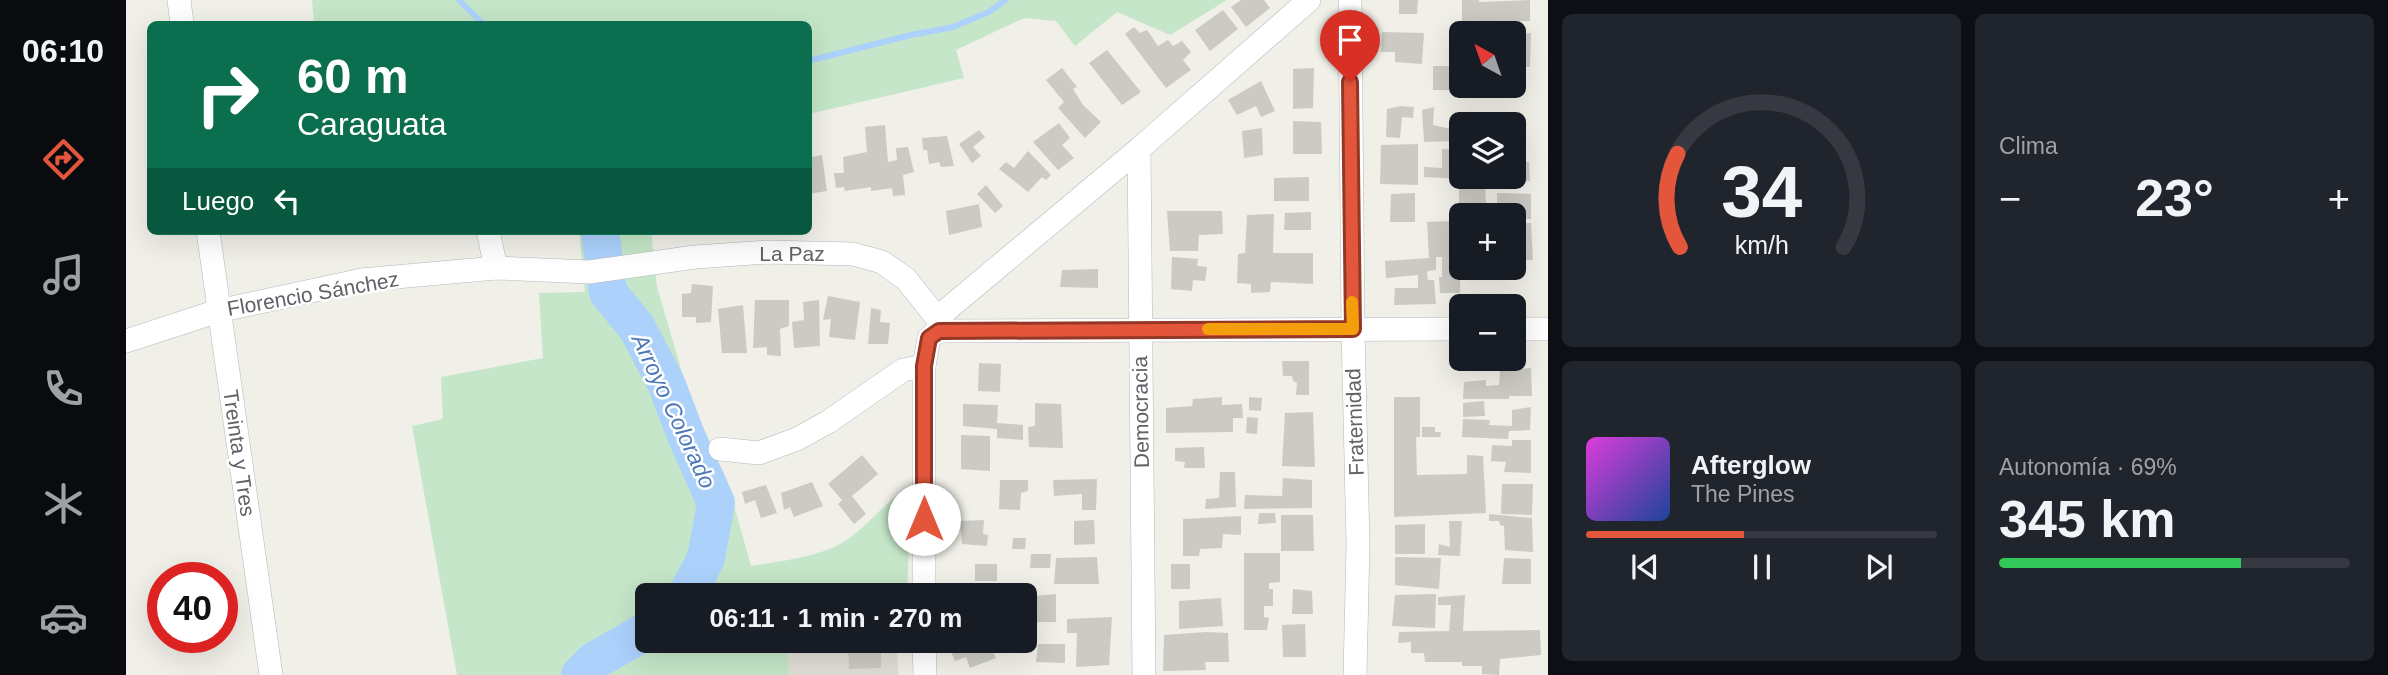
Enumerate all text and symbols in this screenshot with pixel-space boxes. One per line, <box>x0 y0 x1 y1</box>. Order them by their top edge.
pin <box>1320 10 1380 82</box>
icon: arrive <box>1331 21 1369 59</box>
north arrow <box>1449 21 1526 98</box>
map controls <box>1449 21 1526 371</box>
text: 06:10 <box>22 33 104 69</box>
icon: right <box>182 49 273 140</box>
text: 60 m <box>297 49 409 103</box>
text: Caraguata <box>297 106 446 142</box>
button: layers <box>1449 112 1526 189</box>
text: Clima <box>1999 133 2058 159</box>
icon: directions <box>39 135 88 184</box>
text: 34 <box>1721 151 1802 232</box>
text: 23° <box>2135 169 2214 227</box>
text: − <box>1999 178 2021 220</box>
text: + <box>2328 178 2350 220</box>
icon: left <box>268 182 306 220</box>
text: Luego <box>182 186 254 216</box>
button: + <box>1449 203 1526 280</box>
text: km/h <box>1734 230 1789 258</box>
street label: La Paz <box>759 242 825 265</box>
icon: music <box>39 250 88 299</box>
street label: Florencio Sánchez <box>225 267 401 320</box>
button: − <box>1449 294 1526 371</box>
water label: Arroyo Colorado <box>626 328 721 493</box>
street label: Democracia <box>1128 355 1153 468</box>
icon: phone <box>39 364 88 413</box>
street label: Fraternidad <box>1341 368 1368 476</box>
street label: Treinta y Tres <box>219 388 260 518</box>
text: Afterglow <box>1691 450 1811 480</box>
text: Autonomía · 69% <box>1999 454 2177 480</box>
icon: climate <box>39 479 88 528</box>
text: The Pines <box>1691 481 1795 507</box>
position arrow <box>887 482 961 556</box>
text: 345 km <box>1999 490 2175 548</box>
icon: previous <box>1626 548 1664 586</box>
icon: pause <box>1743 548 1781 586</box>
icon: next <box>1860 548 1898 586</box>
speed limit sign: 40 <box>147 562 238 653</box>
icon: car <box>39 593 88 642</box>
text: 06:11 · 1 min · 270 m <box>710 603 962 633</box>

